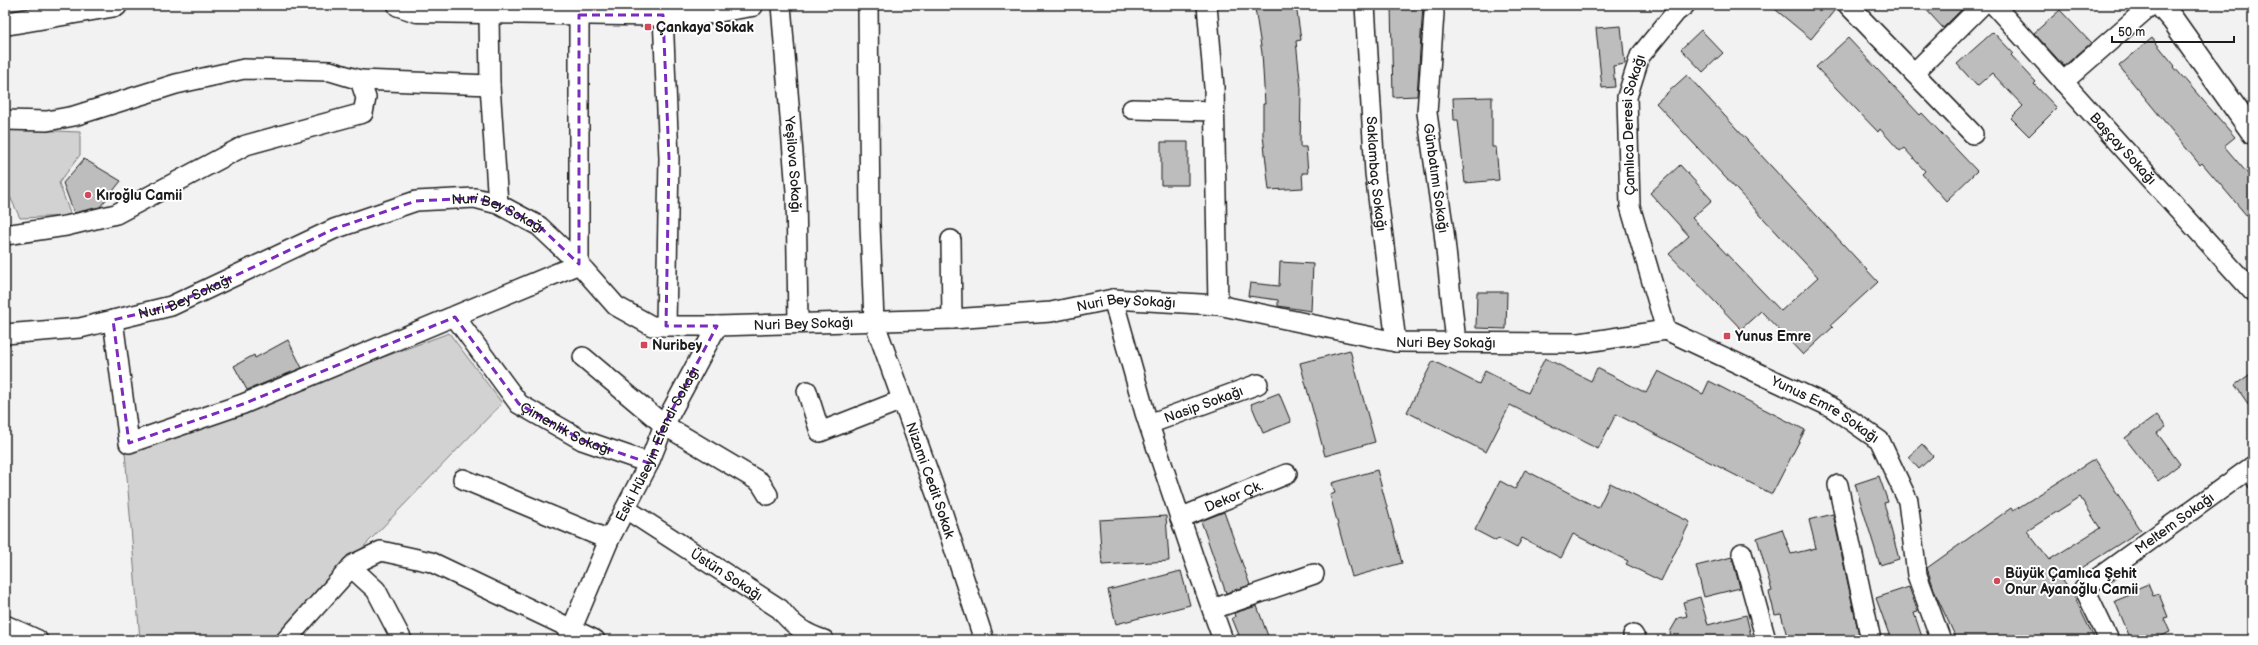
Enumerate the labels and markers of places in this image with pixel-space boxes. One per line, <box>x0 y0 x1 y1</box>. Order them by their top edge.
place label: Çankaya Sokak <box>656 19 754 36</box>
marker: Çankaya Sokak <box>643 22 653 32</box>
place label: Kıroğlu Camii <box>96 187 182 204</box>
marker: Kıroğlu Camii <box>83 190 93 200</box>
place label: Yunus Emre <box>1735 328 1811 345</box>
marker: Yunus Emre <box>1722 331 1732 341</box>
place label: Nuribey <box>652 337 703 354</box>
marker: Nuribey <box>639 340 649 350</box>
place label: Büyük Çamlıca Şehit Onur Ayanoğlu Camii <box>2005 565 2138 598</box>
marker: Büyük Çamlıca Şehit Onur Ayanoğlu Camii <box>1992 576 2002 586</box>

